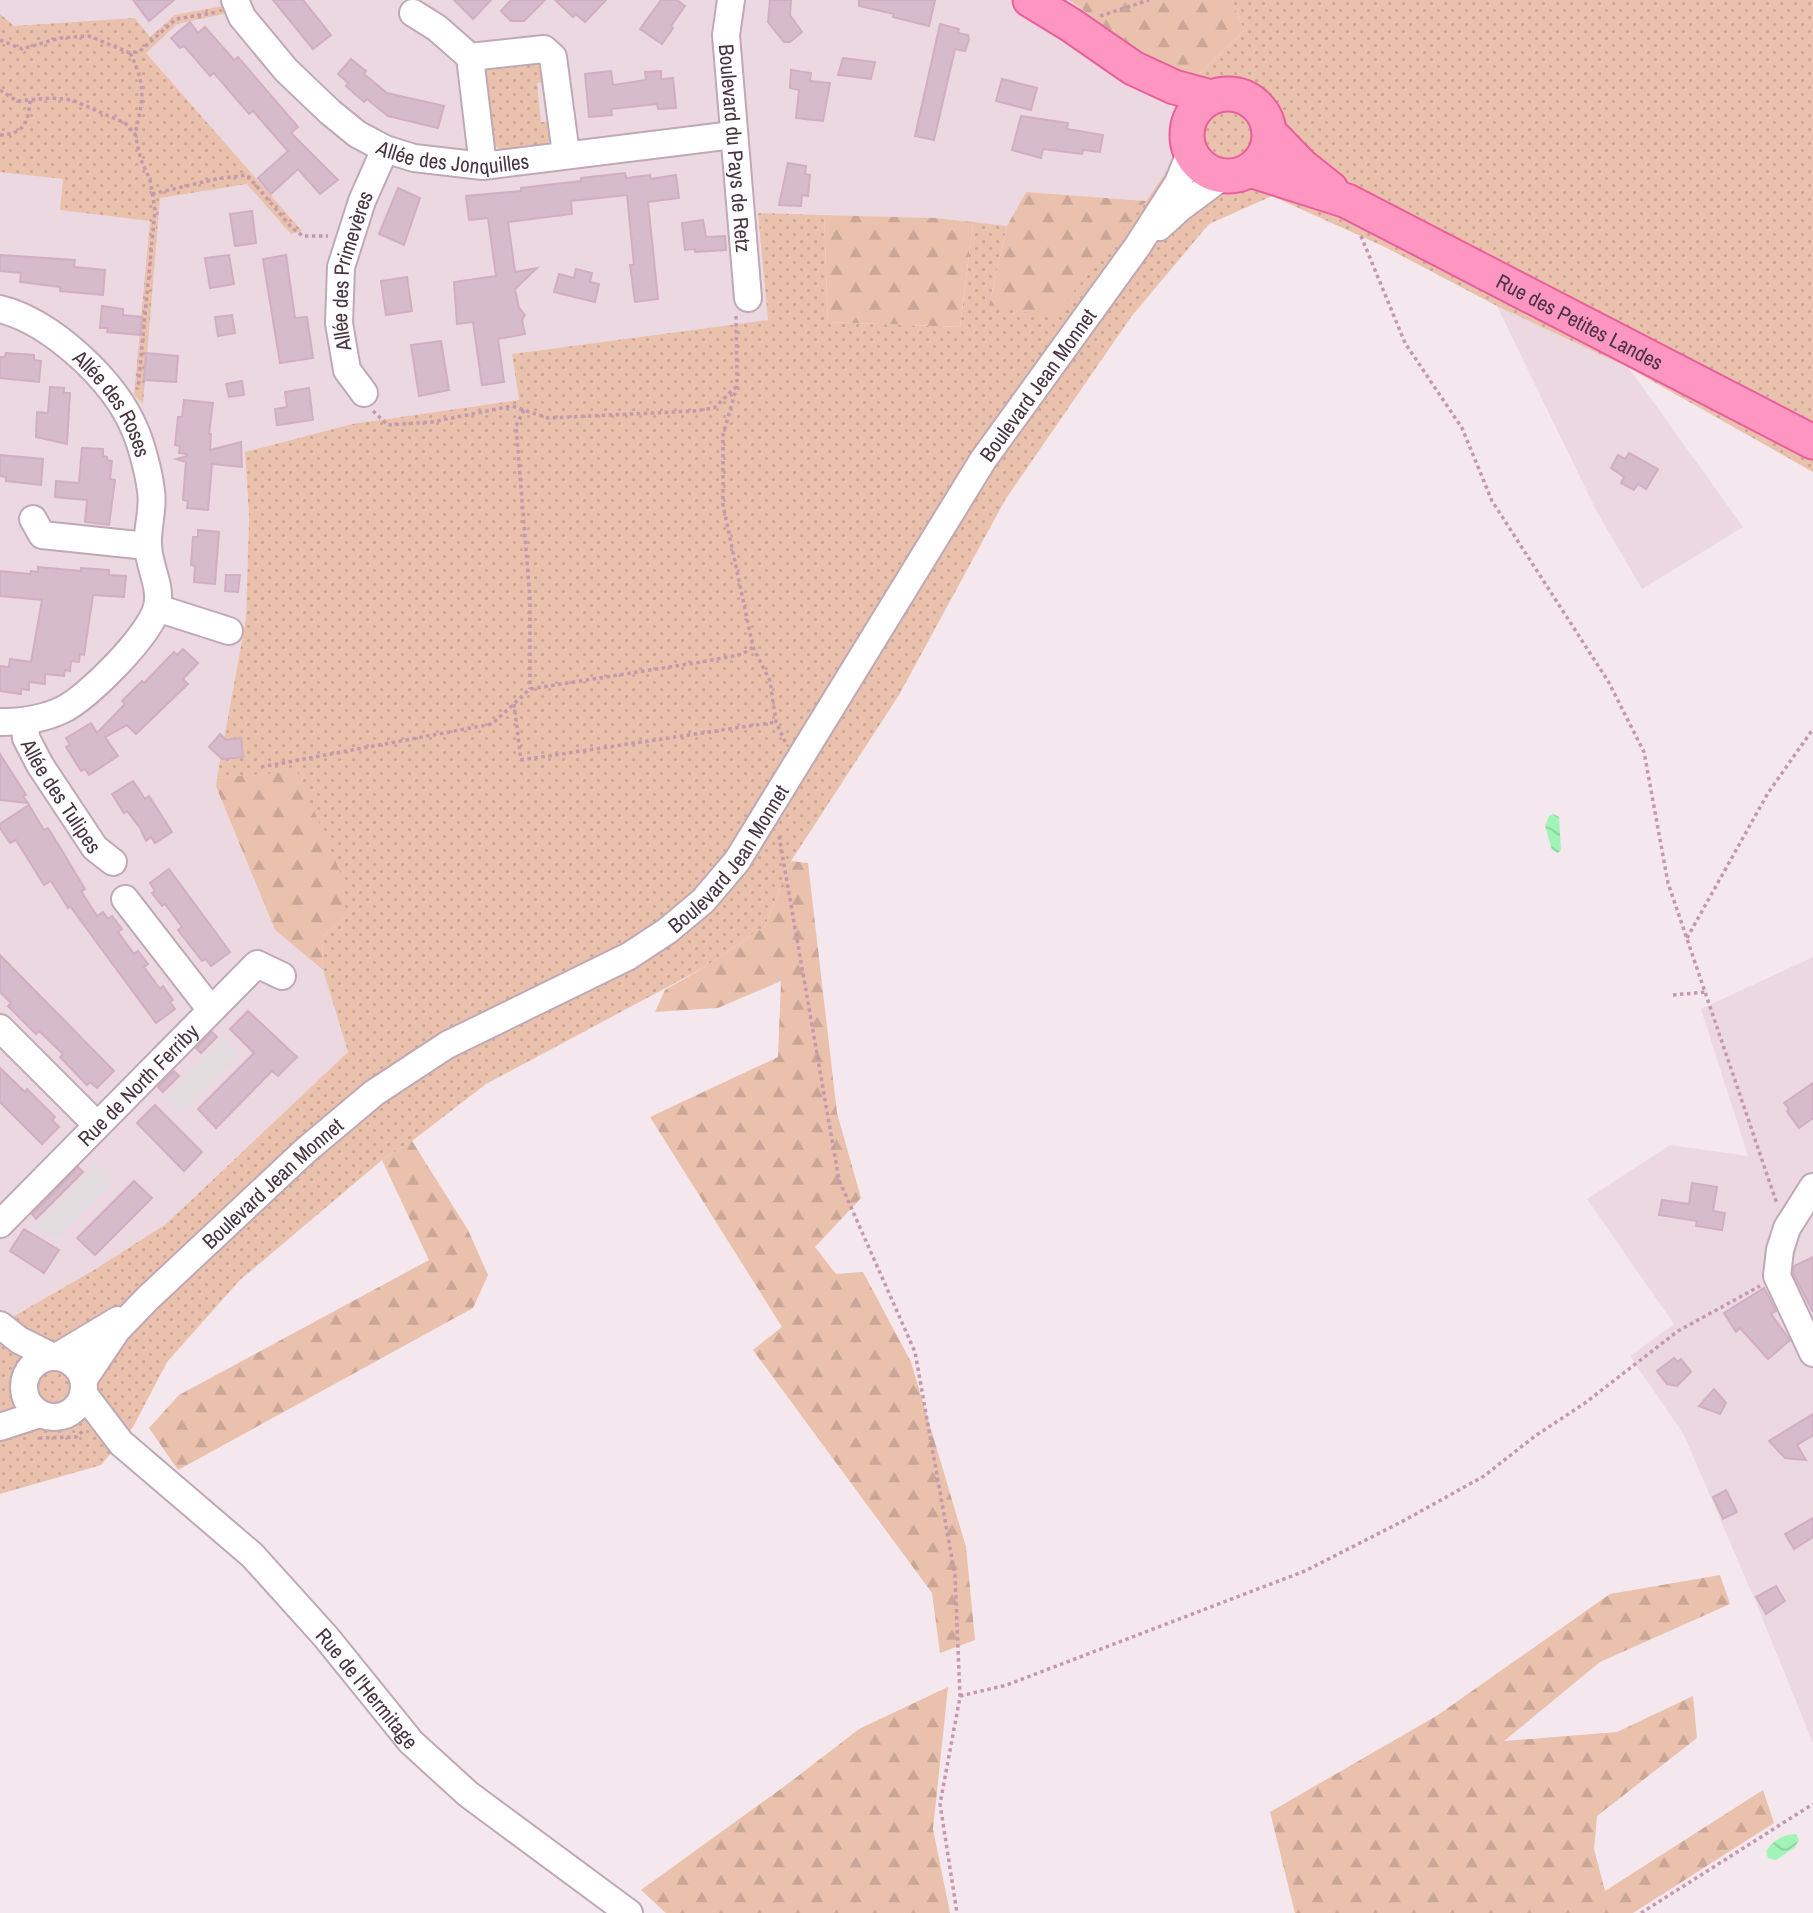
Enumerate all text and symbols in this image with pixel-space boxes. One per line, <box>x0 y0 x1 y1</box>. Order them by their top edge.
street label: Boulevard du Pays de Retz <box>712 43 759 254</box>
street label: Allée des Jonquilles <box>371 132 531 181</box>
street label: Allée des Primevères <box>325 186 379 354</box>
street label: Rue des Petites Landes <box>1492 266 1668 377</box>
street label: Boulevard Jean Monnet <box>972 302 1103 467</box>
street label: Allée des Roses <box>66 342 158 460</box>
street label: Allée des Tulipes <box>14 733 109 859</box>
street label: Boulevard Jean Monnet <box>661 779 795 939</box>
street label: Rue de North Ferriby <box>71 1017 205 1152</box>
street label: Boulevard Jean Monnet <box>195 1111 349 1255</box>
street label: Rue de l'Hermitage <box>310 1621 425 1755</box>

